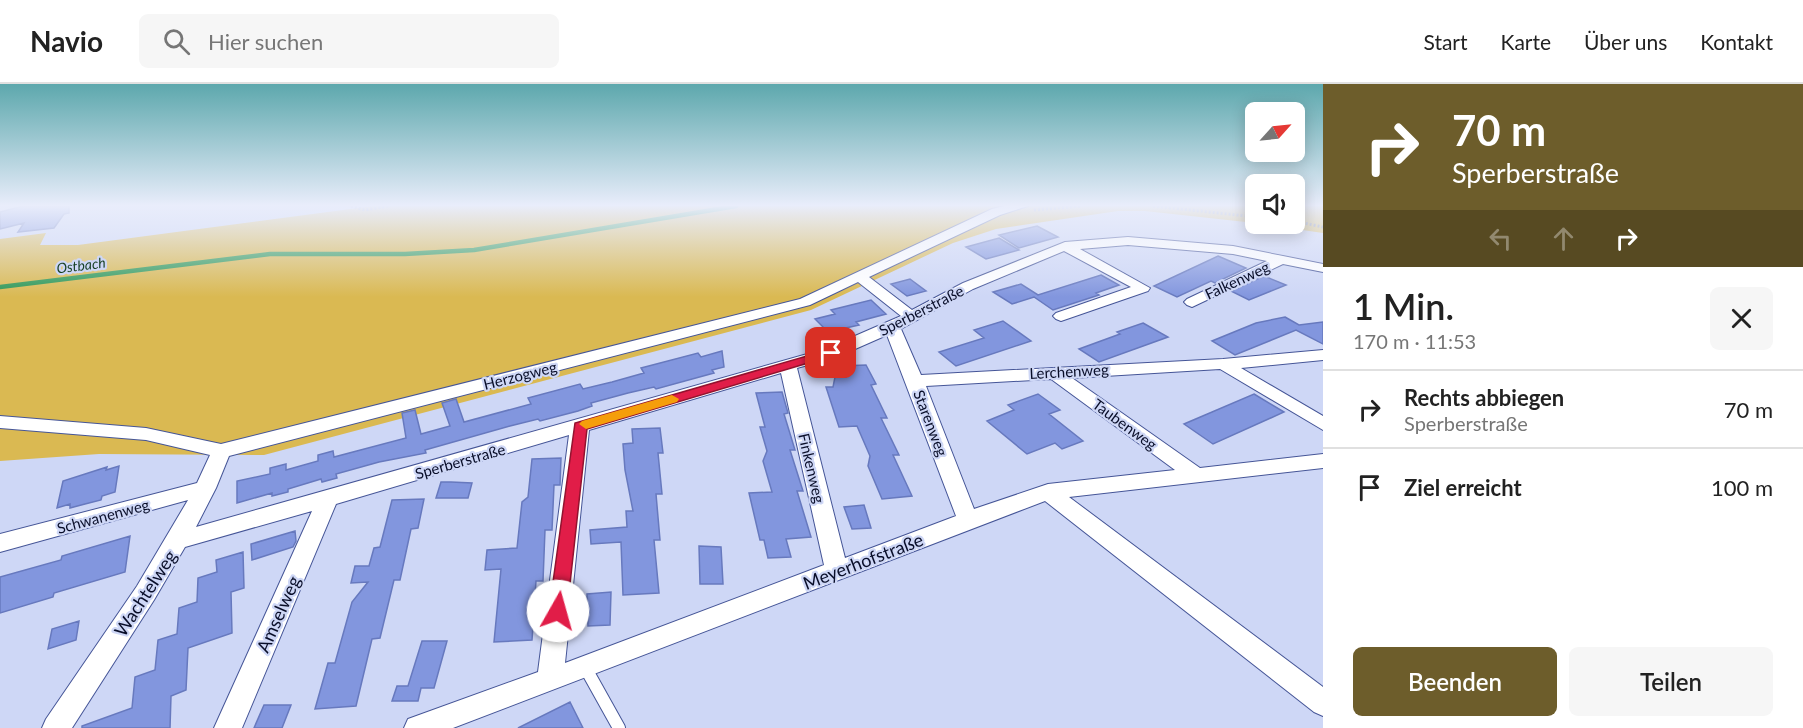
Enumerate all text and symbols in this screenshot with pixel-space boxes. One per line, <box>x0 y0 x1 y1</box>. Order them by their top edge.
search box <box>139 14 559 68</box>
text: Navio <box>30 24 103 58</box>
icon: search <box>160 25 193 58</box>
text: Hier suchen <box>208 28 323 55</box>
text: Start <box>1423 29 1468 54</box>
text: Karte <box>1501 29 1551 54</box>
text: Über uns <box>1584 29 1667 54</box>
text: Kontakt <box>1700 29 1773 54</box>
north arrow <box>1245 102 1305 162</box>
map controls <box>1245 102 1305 234</box>
text: 70 m <box>1452 105 1546 155</box>
icon: right <box>1353 108 1431 186</box>
text: Sperberstraße <box>1452 156 1619 189</box>
button: sound <box>1245 174 1305 234</box>
icon: left <box>1484 222 1517 255</box>
icon: ahead <box>1547 222 1580 255</box>
icon: right <box>1610 222 1643 255</box>
water label: Ostbach <box>56 254 106 276</box>
street label: Falkenweg <box>1202 257 1272 303</box>
street label: Sperberstraße <box>876 281 966 339</box>
text: 1 Min. <box>1353 284 1454 328</box>
button: close <box>1710 287 1773 350</box>
pin <box>805 327 856 378</box>
text: 170 m · 11:53 <box>1353 329 1476 353</box>
icon: arrive <box>814 336 847 369</box>
street label: Herzogweg <box>481 357 559 393</box>
street label: Lerchenweg <box>1029 360 1109 382</box>
text: Rechts abbiegen <box>1404 384 1564 411</box>
street label: Starenweg <box>910 387 952 459</box>
icon: right <box>1353 393 1386 426</box>
street label: Taubenweg <box>1089 395 1161 453</box>
text: 70 m <box>1724 396 1773 423</box>
text: Sperberstraße <box>1404 411 1528 435</box>
street label: Finkenweg <box>795 431 829 505</box>
street label: Sperberstraße <box>413 440 507 482</box>
icon: arrive <box>1353 471 1386 504</box>
text: Ziel erreicht <box>1404 474 1522 501</box>
text: 100 m <box>1711 474 1773 501</box>
street label: Schwanenweg <box>55 495 151 537</box>
street label: Meyerhofstraße <box>800 528 926 594</box>
street label: Wachtelweg <box>109 546 181 640</box>
street label: Amselweg <box>251 572 305 656</box>
position arrow <box>526 579 590 643</box>
button: Beenden <box>1353 647 1557 716</box>
button: Teilen <box>1569 647 1773 716</box>

